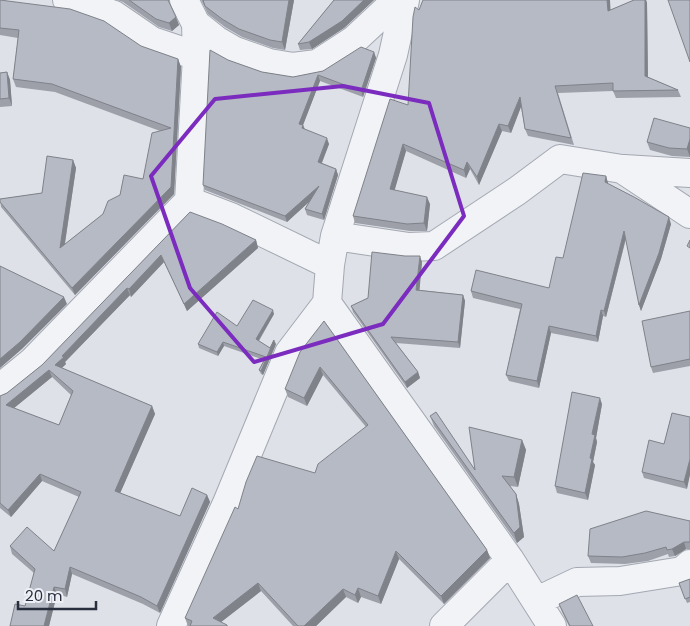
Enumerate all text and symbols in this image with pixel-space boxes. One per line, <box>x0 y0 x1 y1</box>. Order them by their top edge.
scale bar <box>18 578 95 610</box>
text: 20 m <box>25 585 63 606</box>

